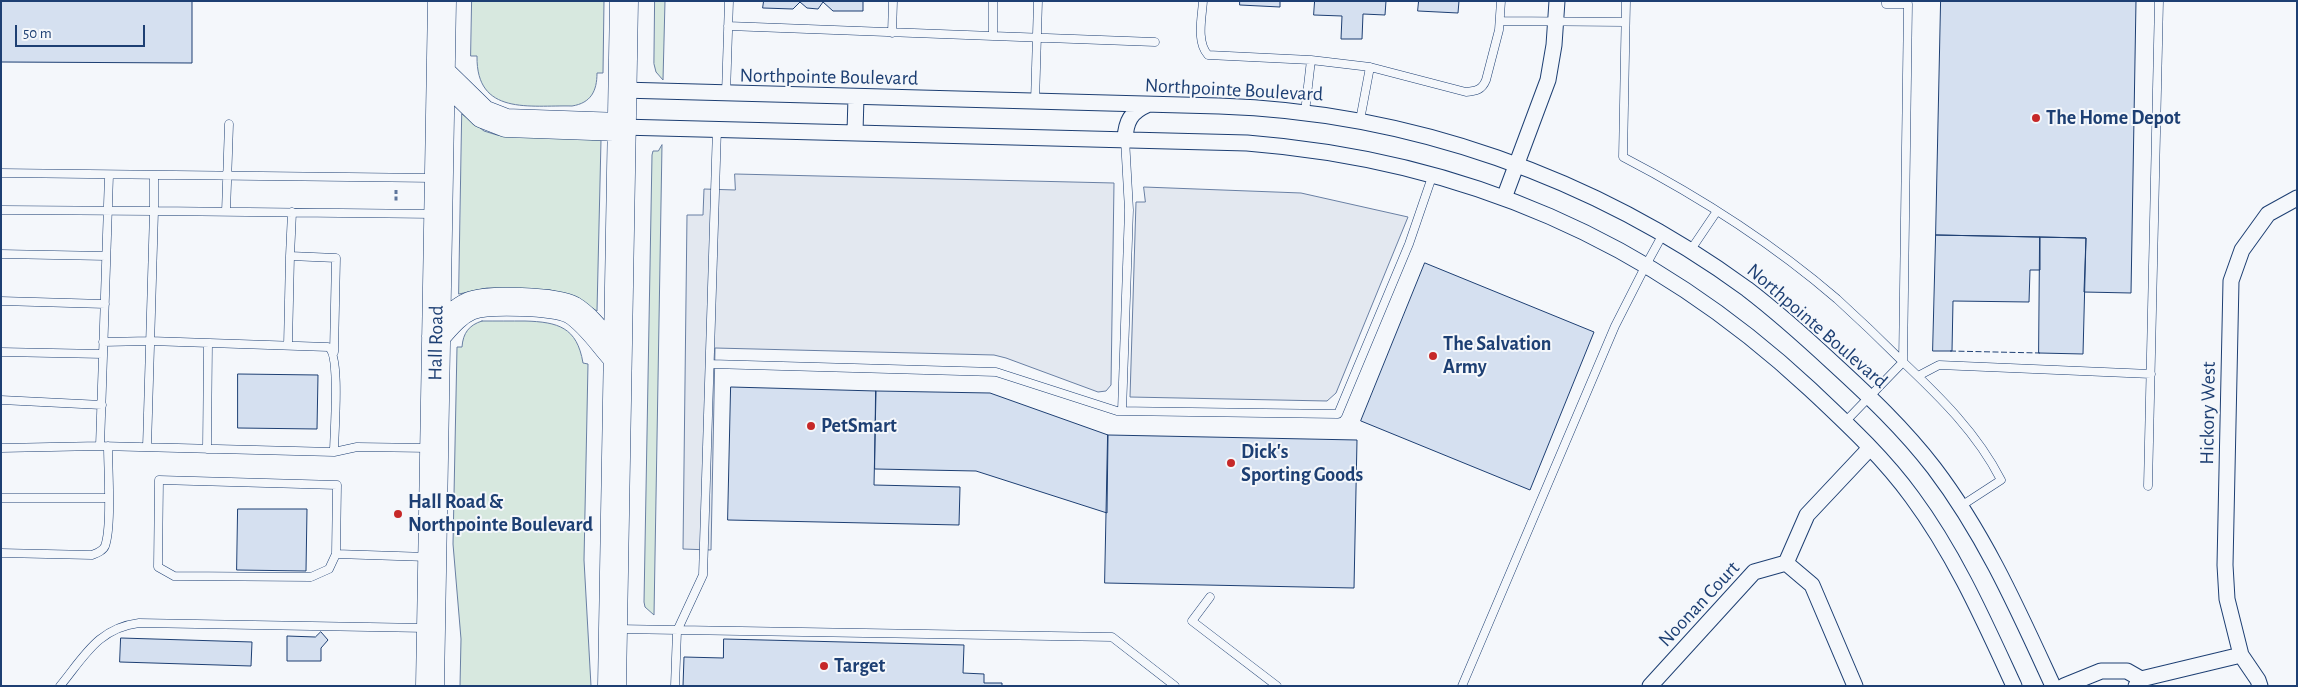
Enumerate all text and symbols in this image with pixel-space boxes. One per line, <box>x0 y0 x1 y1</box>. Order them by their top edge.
scale bar <box>18 15 148 47</box>
text: 50 m <box>23 26 52 41</box>
street label: Northpointe Boulevard <box>740 63 918 91</box>
street label: Northpointe Boulevard <box>1144 73 1324 107</box>
place label: The Home Depot <box>2046 106 2181 130</box>
marker: The Home Depot <box>2030 112 2042 124</box>
street label: Northpointe Boulevard <box>1742 258 1892 394</box>
street label: Hall Road <box>423 305 449 381</box>
place label: The Salvation Army <box>1443 332 1551 379</box>
marker: The Salvation Army <box>1427 350 1439 362</box>
street label: Hickory West <box>2195 361 2221 465</box>
place label: PetSmart <box>821 414 897 438</box>
marker: PetSmart <box>805 420 817 432</box>
place label: Dick's Sporting Goods <box>1241 440 1363 487</box>
marker: Dick's Sporting Goods <box>1225 457 1237 469</box>
place label: Hall Road & Northpointe Boulevard <box>408 490 593 537</box>
marker: Hall Road & Northpointe Boulevard <box>392 508 404 520</box>
street label: Noonan Court <box>1653 556 1745 652</box>
place label: Target <box>834 654 885 678</box>
marker: Target <box>818 660 830 672</box>

